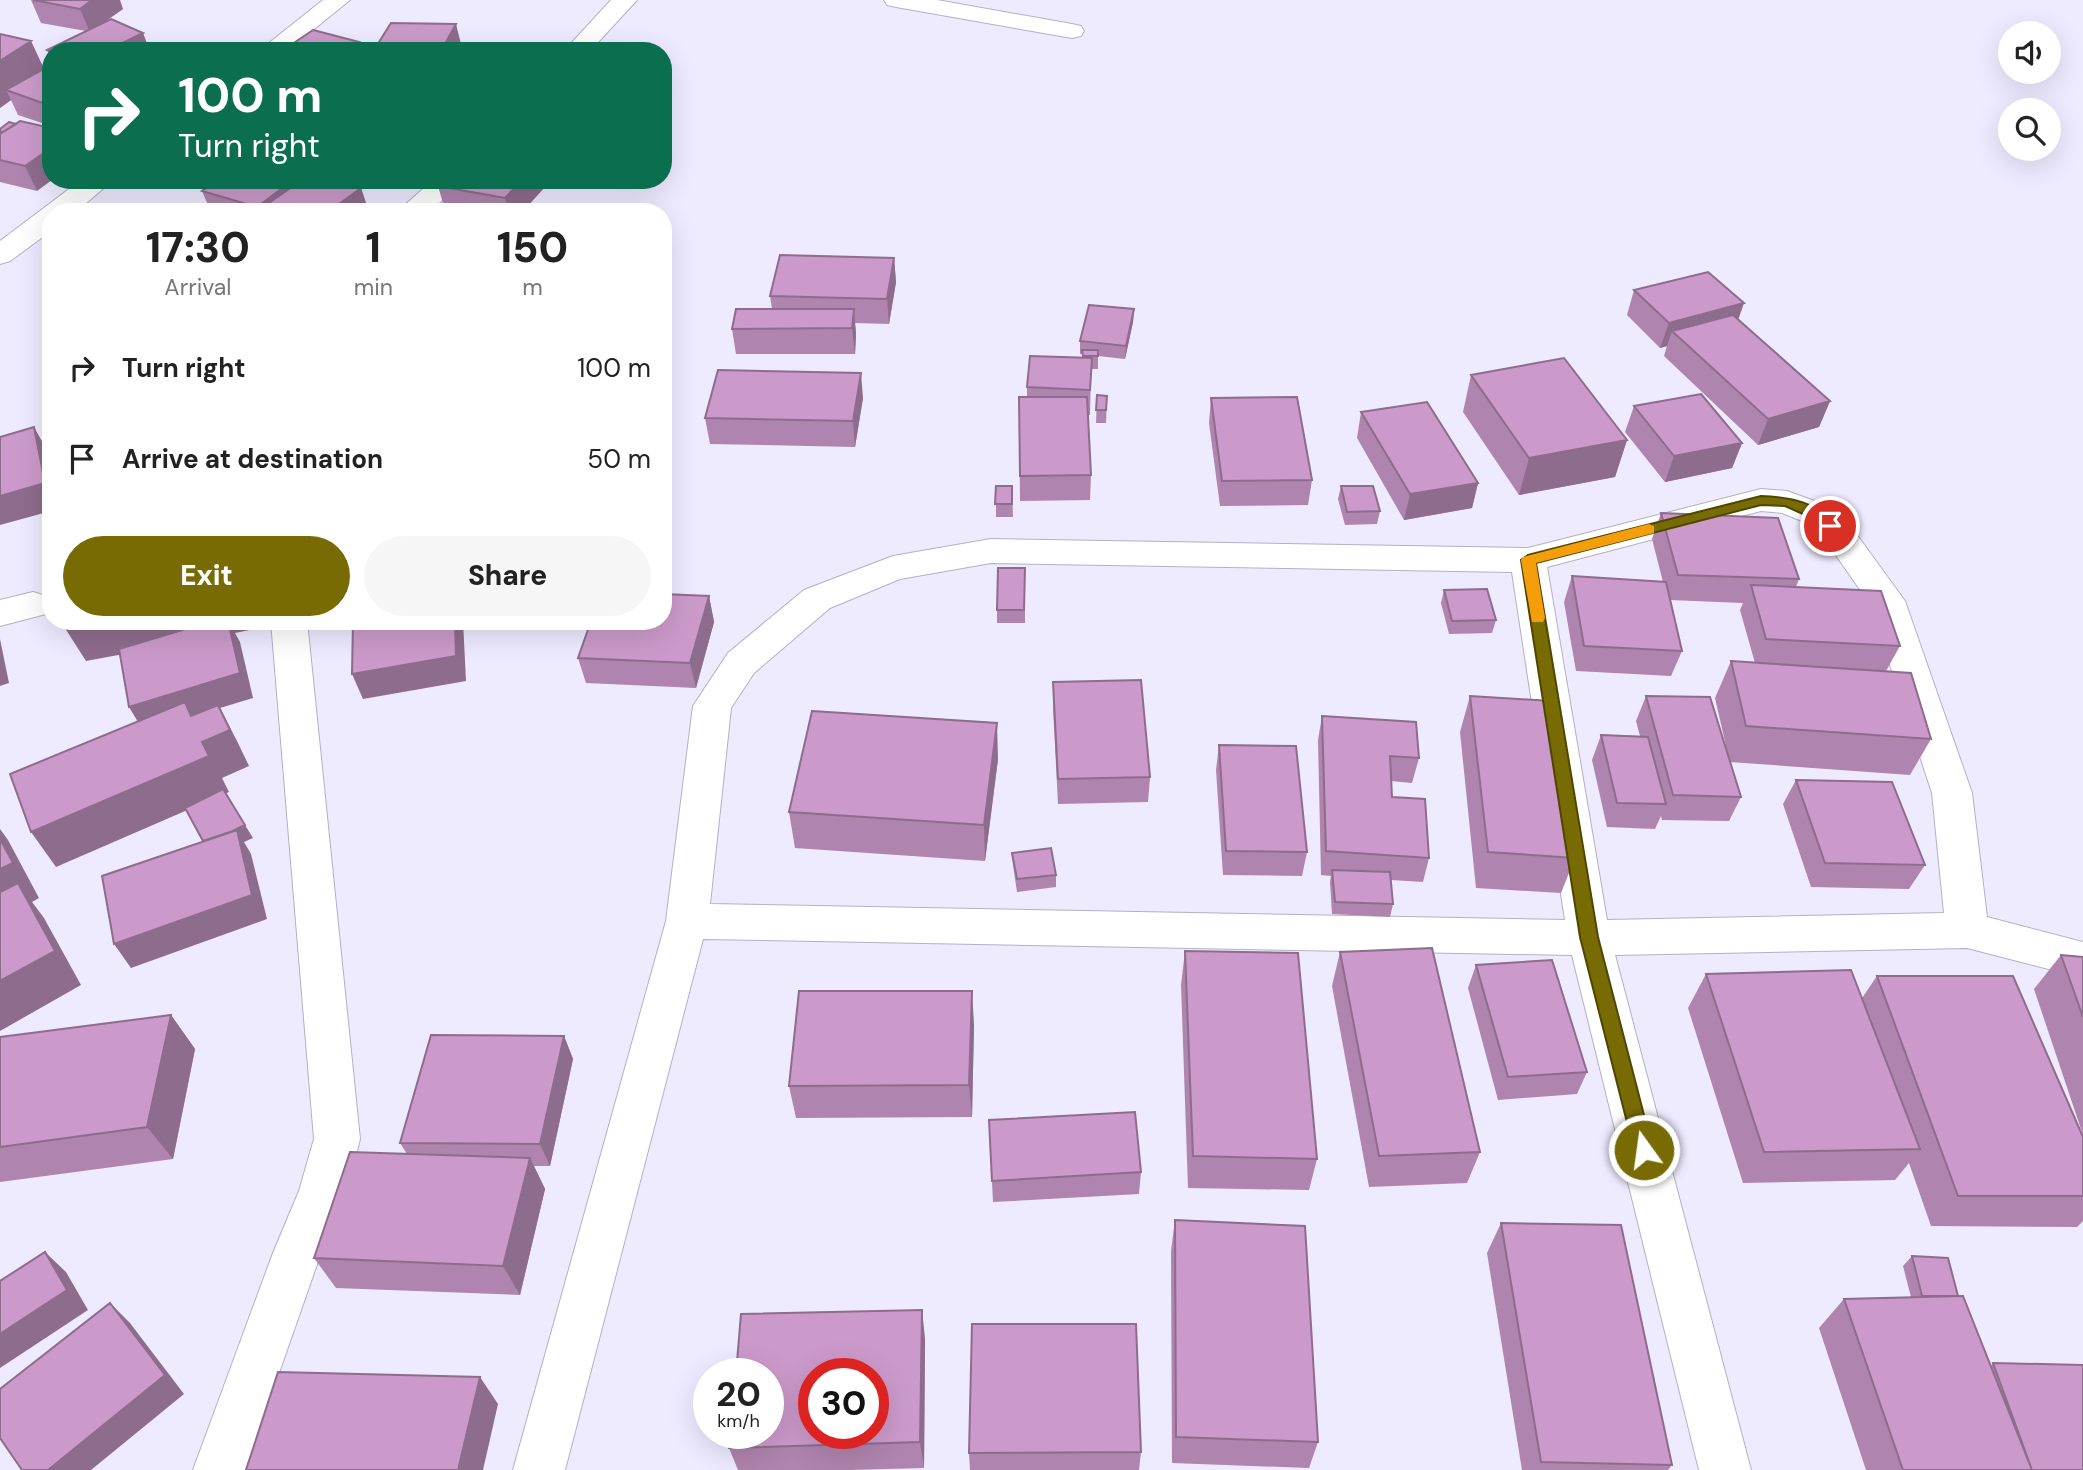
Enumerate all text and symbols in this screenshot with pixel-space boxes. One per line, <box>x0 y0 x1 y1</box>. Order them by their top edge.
map controls <box>1998 21 2061 161</box>
button: sound <box>1998 21 2061 84</box>
text: 100 m <box>178 63 322 127</box>
icon: right <box>63 70 154 161</box>
button: search <box>1998 98 2061 161</box>
text: Turn right <box>178 125 320 167</box>
text: 17:30 <box>146 220 250 275</box>
text: 1 <box>366 220 381 275</box>
text: 150 <box>497 220 568 275</box>
text: Arrival <box>164 272 231 302</box>
text: min <box>354 272 393 302</box>
text: m <box>522 272 543 302</box>
icon: right <box>63 349 101 387</box>
text: Turn right <box>122 351 246 385</box>
text: 100 m <box>577 351 651 385</box>
icon: arrive <box>63 440 101 478</box>
text: Arrive at destination <box>122 442 383 476</box>
text: 50 m <box>587 442 651 476</box>
pin <box>1800 496 1860 556</box>
icon: arrive <box>1811 507 1849 545</box>
button: Exit <box>63 536 350 616</box>
button: Share <box>364 536 651 616</box>
position arrow <box>1607 1113 1681 1187</box>
speed limit sign: 30 <box>798 1358 889 1449</box>
text: 20 <box>716 1371 761 1417</box>
text: km/h <box>717 1409 760 1433</box>

